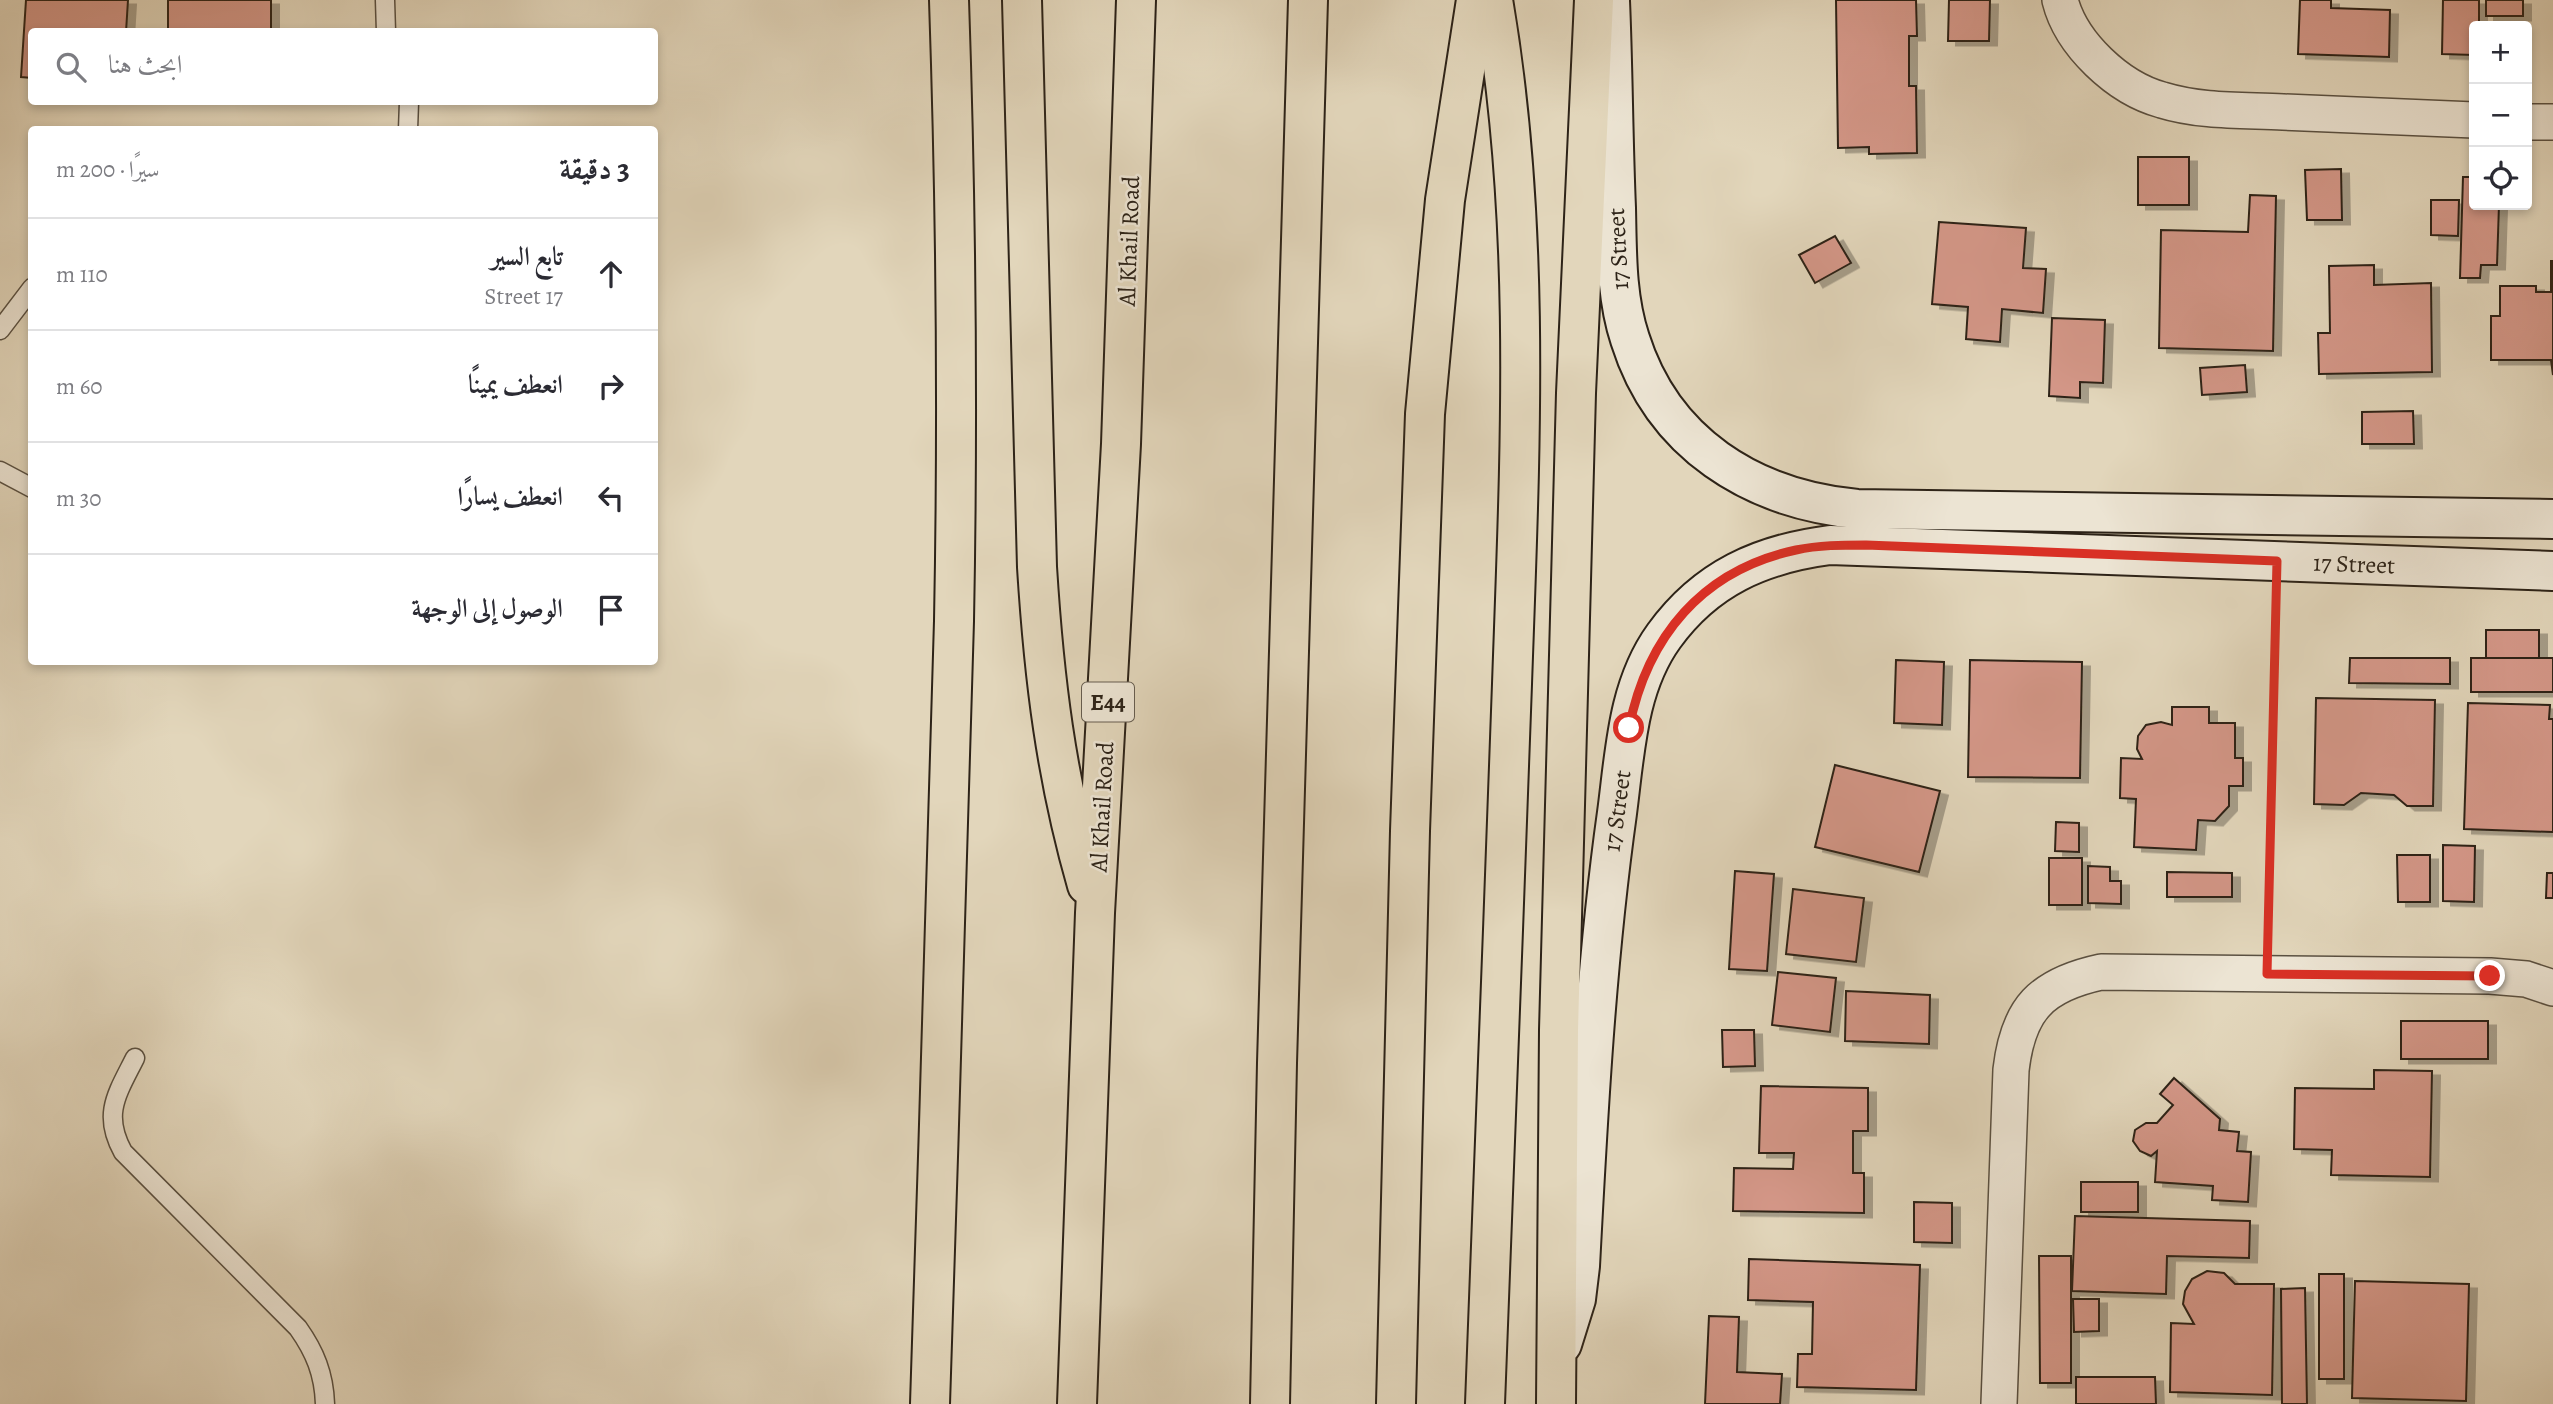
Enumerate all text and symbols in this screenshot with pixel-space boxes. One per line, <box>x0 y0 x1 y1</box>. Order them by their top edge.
map controls <box>2469 21 2532 210</box>
button: + <box>2469 21 2532 84</box>
search box <box>28 28 658 105</box>
text: ابحث هنا <box>108 47 183 82</box>
icon: search <box>52 48 90 86</box>
button: − <box>2469 84 2532 147</box>
button: locate <box>2469 147 2532 210</box>
text: 3 دقيقة <box>559 149 630 189</box>
text: سيرًا · 200 m <box>56 154 160 185</box>
street label: Al Khail Road <box>1111 175 1147 308</box>
street label: 17 Street <box>1600 207 1636 291</box>
text: تابع السير <box>491 239 563 274</box>
icon: ahead <box>592 255 630 293</box>
text: 110 m <box>56 259 108 290</box>
text: 17 Street <box>484 281 563 312</box>
text: انعطف يمينًا <box>468 367 563 402</box>
icon: right <box>592 367 630 405</box>
text: 60 m <box>56 371 103 402</box>
text: انعطف يسارًا <box>457 479 563 514</box>
icon: left <box>592 479 630 517</box>
text: 30 m <box>56 483 102 514</box>
street label: 17 Street <box>2312 547 2396 581</box>
text: الوصول إلى الوجهة <box>411 591 563 626</box>
icon: arrive <box>592 591 630 629</box>
road number: E44 <box>1082 682 1134 722</box>
route start <box>1613 712 1644 743</box>
street label: Al Khail Road <box>1083 741 1121 874</box>
street label: 17 Street <box>1595 768 1639 854</box>
route end <box>2474 960 2505 991</box>

